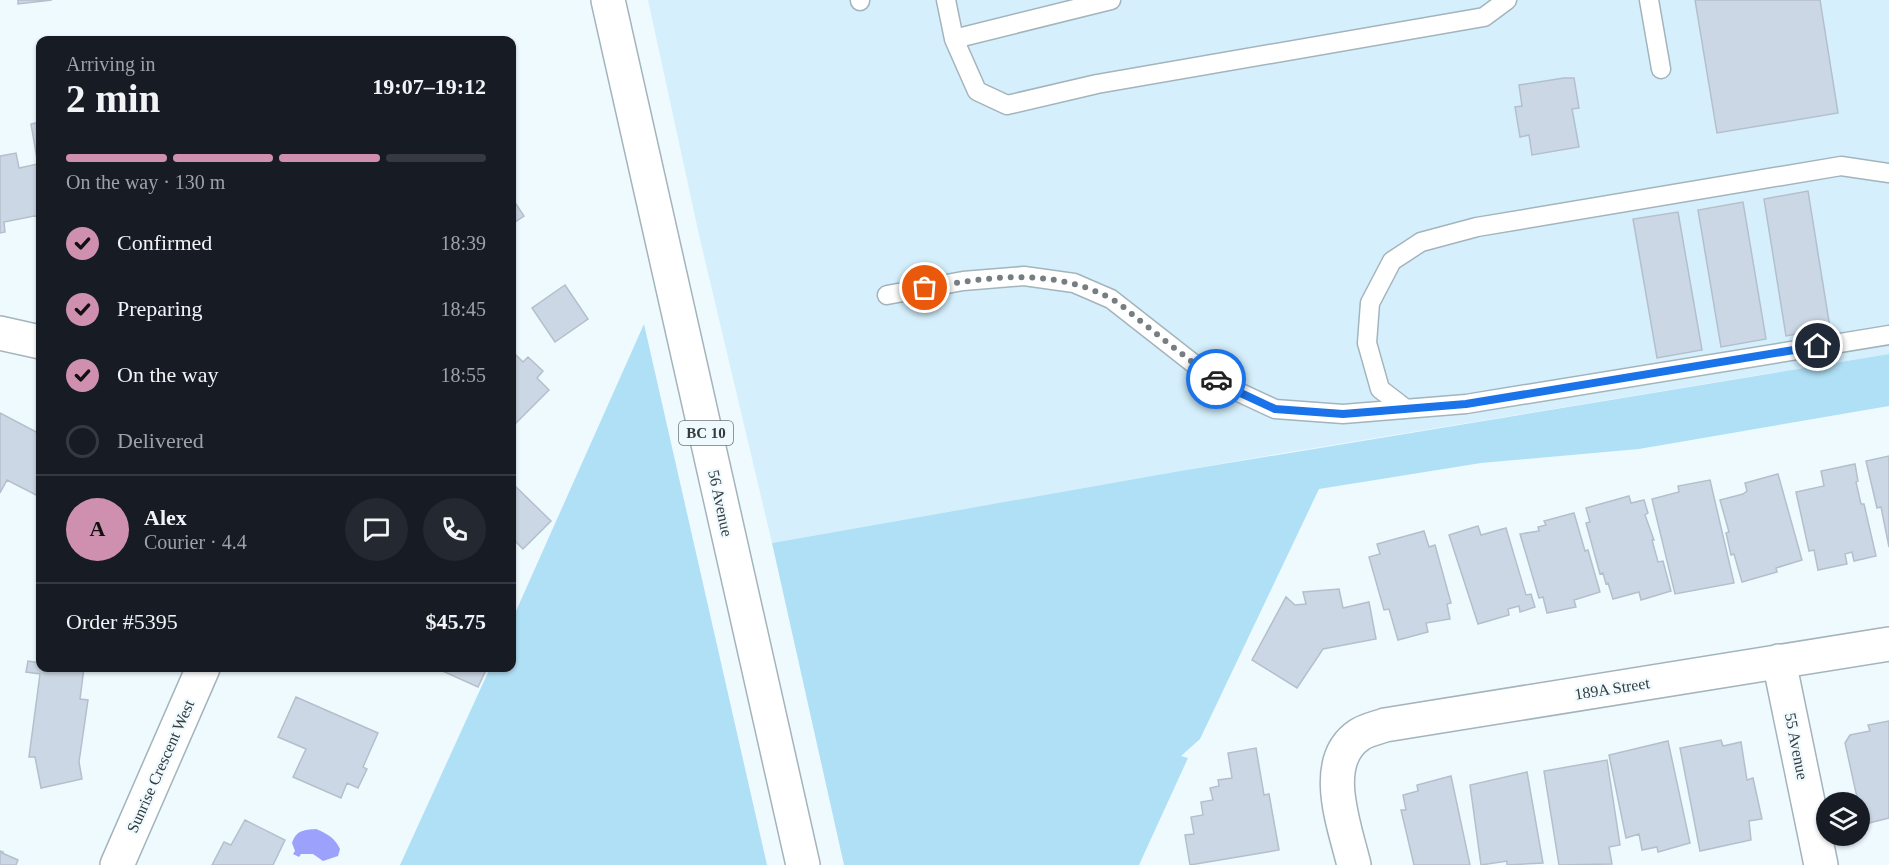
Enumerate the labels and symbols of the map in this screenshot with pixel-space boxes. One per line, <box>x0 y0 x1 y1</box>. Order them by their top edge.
pin <box>899 262 950 313</box>
pin <box>1792 320 1843 371</box>
courier <box>1186 349 1246 409</box>
road number: BC 10 <box>679 421 733 445</box>
street label: 56 Avenue <box>705 468 736 538</box>
street label: 189A Street <box>1573 674 1651 703</box>
street label: Sunrise Crescent West <box>124 697 198 835</box>
street label: 55 Avenue <box>1782 711 1811 781</box>

